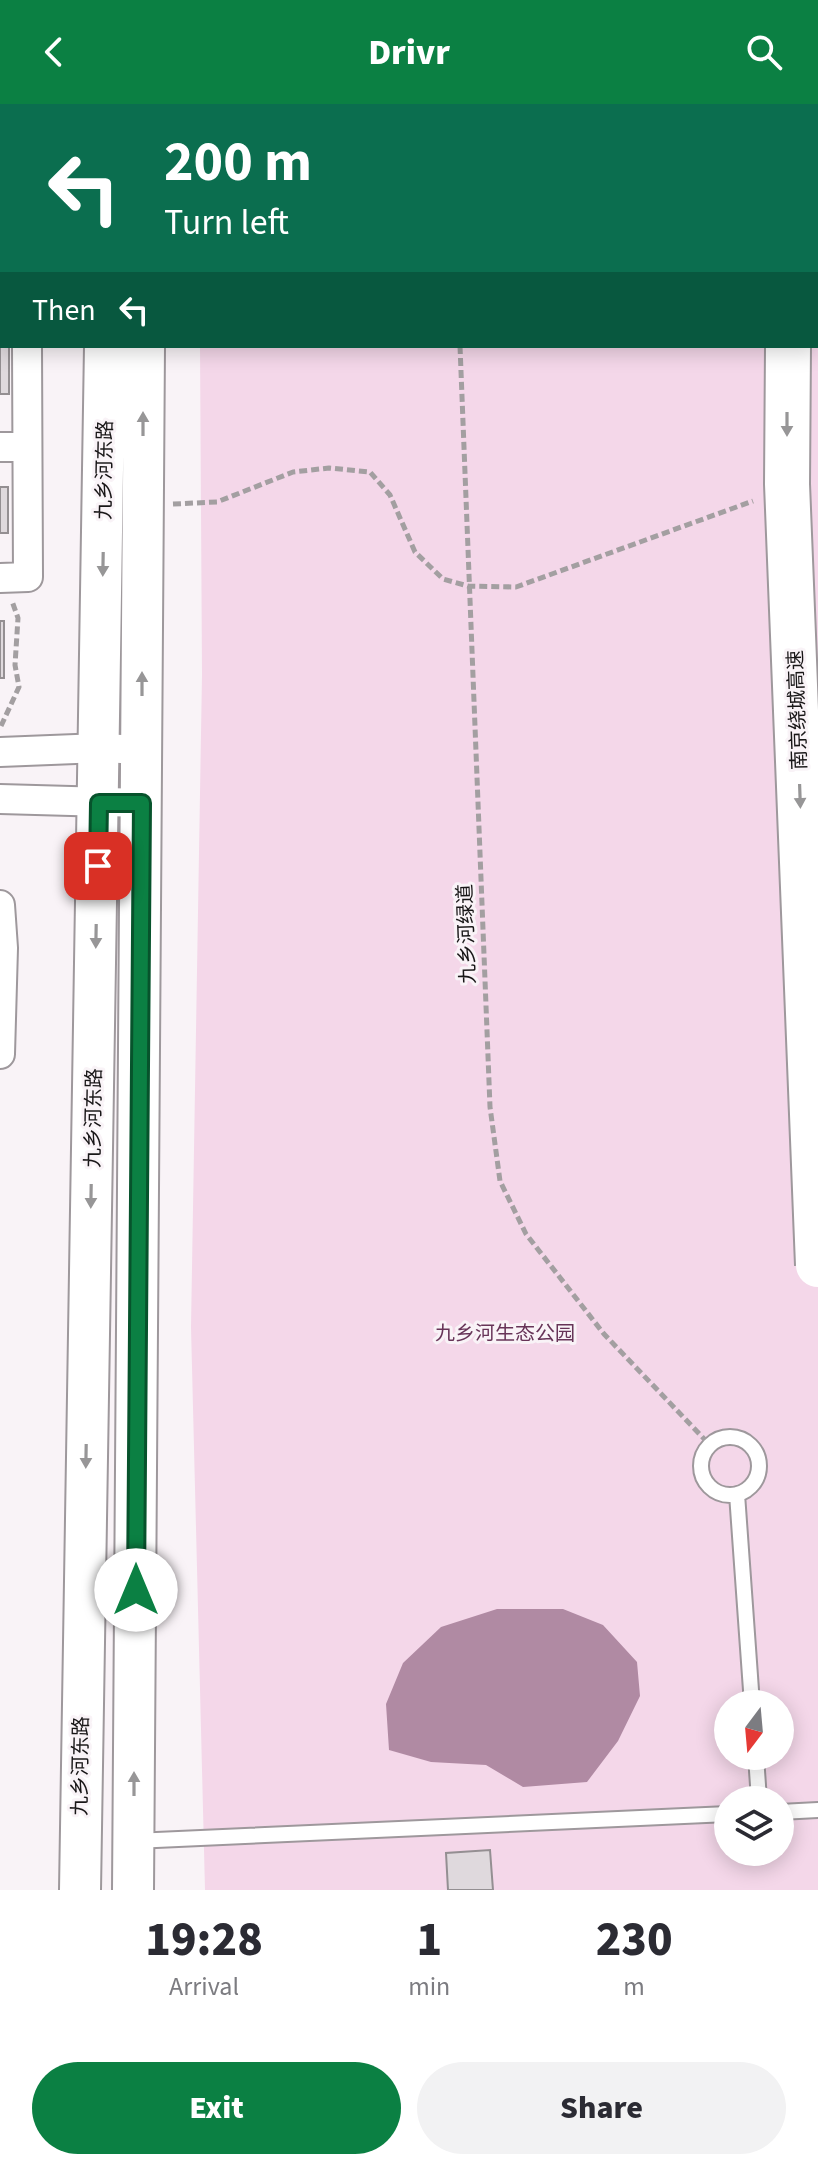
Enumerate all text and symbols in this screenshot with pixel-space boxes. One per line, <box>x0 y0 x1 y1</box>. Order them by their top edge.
text: Drivr <box>368 27 450 78</box>
icon: back <box>32 30 76 74</box>
icon: search <box>742 30 786 74</box>
text: 200 m <box>164 123 312 202</box>
icon: left <box>32 136 136 240</box>
text: Turn left <box>164 197 289 248</box>
icon: left <box>112 288 156 332</box>
text: Then <box>32 289 96 332</box>
one-way arrow <box>137 411 149 436</box>
one-way arrow <box>781 412 794 437</box>
street label: 九乡河东路 <box>90 420 120 520</box>
one-way arrow <box>97 552 109 577</box>
street label: 南京绕城高速 <box>782 650 814 770</box>
one-way arrow <box>136 671 148 696</box>
one-way arrow <box>794 784 807 809</box>
pin <box>64 832 132 900</box>
icon: arrive <box>76 844 120 888</box>
street label: 九乡河绿道 <box>451 884 483 984</box>
one-way arrow <box>90 924 103 949</box>
street label: 九乡河东路 <box>79 1068 109 1168</box>
one-way arrow <box>85 1184 97 1209</box>
park label: 九乡河生态公园 <box>435 1320 575 1348</box>
one-way arrow <box>80 1444 92 1469</box>
position arrow <box>94 1548 178 1632</box>
north arrow <box>714 1690 794 1770</box>
map controls <box>714 1690 794 1866</box>
street label: 九乡河东路 <box>66 1716 96 1816</box>
one-way arrow <box>128 1771 140 1796</box>
button: layers <box>714 1786 794 1866</box>
text: 19:28 <box>145 1906 263 1974</box>
text: 1 <box>416 1906 442 1974</box>
text: 230 <box>596 1906 673 1974</box>
text: Arrival <box>169 1968 239 2005</box>
text: min <box>408 1968 450 2005</box>
text: m <box>623 1968 645 2005</box>
button: Exit <box>32 2062 401 2154</box>
button: Share <box>417 2062 786 2154</box>

